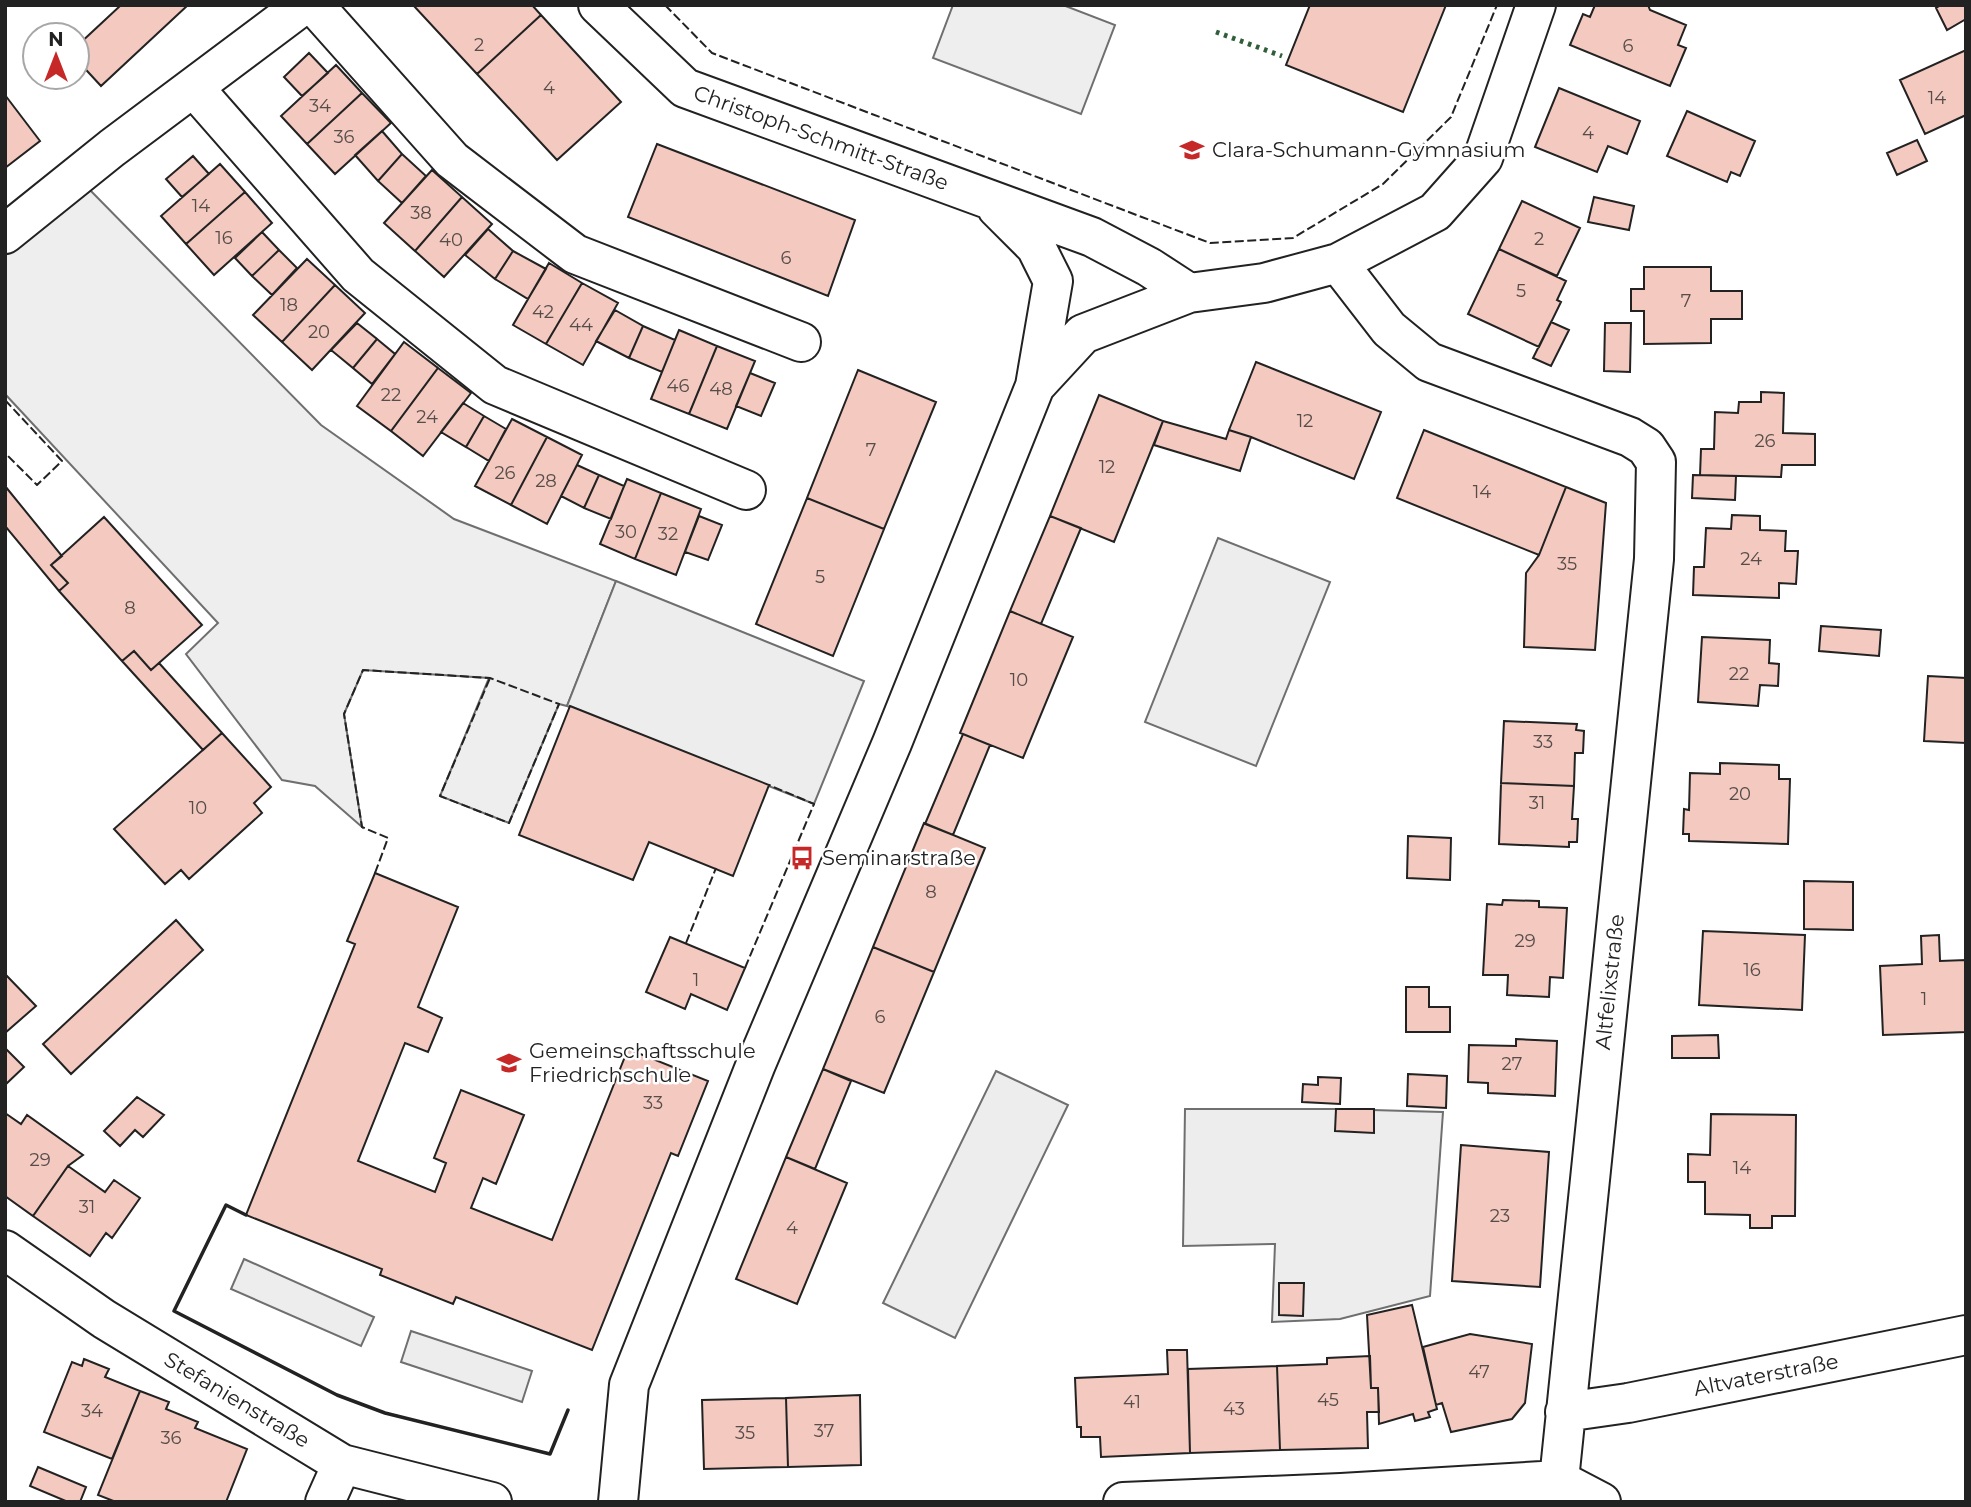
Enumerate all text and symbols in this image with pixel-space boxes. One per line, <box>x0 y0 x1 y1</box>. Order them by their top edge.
north arrow <box>21 21 91 91</box>
text: N <box>48 28 64 51</box>
house number: 2 <box>474 34 484 56</box>
house number: 6 <box>1623 35 1634 57</box>
house number: 4 <box>543 77 555 99</box>
street label: Christoph-Schmitt-Straße <box>690 80 952 195</box>
house number: 14 <box>1928 87 1946 109</box>
house number: 34 <box>309 95 331 117</box>
house number: 4 <box>1582 122 1594 144</box>
house number: 36 <box>333 126 355 148</box>
school or university icon: Clara-Schumann-Gymnasium <box>1178 136 1206 164</box>
place label: Clara-Schumann-Gymnasium <box>1212 137 1525 162</box>
house number: 14 <box>192 195 210 217</box>
house number: 38 <box>410 202 432 224</box>
house number: 16 <box>215 227 233 249</box>
house number: 2 <box>1534 228 1544 250</box>
house number: 40 <box>439 229 463 251</box>
house number: 6 <box>781 247 792 269</box>
house number: 5 <box>1516 280 1526 302</box>
house number: 7 <box>1681 290 1691 312</box>
house number: 18 <box>280 294 298 316</box>
house number: 42 <box>532 301 554 323</box>
house number: 44 <box>569 314 593 336</box>
house number: 20 <box>308 321 330 343</box>
house number: 46 <box>667 375 689 397</box>
house number: 48 <box>709 378 733 400</box>
house number: 22 <box>381 384 401 406</box>
house number: 24 <box>416 406 438 428</box>
house number: 12 <box>1297 410 1313 432</box>
house number: 26 <box>1754 430 1776 452</box>
house number: 7 <box>866 439 876 461</box>
house number: 12 <box>1099 456 1115 478</box>
house number: 26 <box>494 462 516 484</box>
house number: 28 <box>535 470 557 492</box>
house number: 14 <box>1473 481 1491 503</box>
house number: 30 <box>615 521 637 543</box>
house number: 32 <box>658 523 678 545</box>
house number: 24 <box>1740 548 1762 570</box>
house number: 35 <box>1557 553 1577 575</box>
house number: 5 <box>815 566 825 588</box>
house number: 8 <box>124 597 136 619</box>
house number: 22 <box>1729 663 1749 685</box>
house number: 10 <box>1010 669 1028 691</box>
house number: 33 <box>1533 731 1553 753</box>
house number: 20 <box>1729 783 1751 805</box>
house number: 31 <box>1529 792 1545 814</box>
house number: 10 <box>189 797 207 819</box>
bus stop icon: Seminarstraße <box>788 844 816 872</box>
place label: Seminarstraße <box>822 845 976 870</box>
house number: 8 <box>925 881 937 903</box>
street label: Altfelixstraße <box>1590 913 1629 1051</box>
house number: 29 <box>1514 930 1536 952</box>
house number: 16 <box>1743 959 1761 981</box>
house number: 1 <box>693 969 699 991</box>
house number: 1 <box>1921 988 1927 1010</box>
house number: 6 <box>875 1006 886 1028</box>
place label: Gemeinschaftsschule Friedrichschule <box>529 1038 756 1087</box>
school or university icon: Gemeinschaftsschule Friedrichschule <box>495 1049 523 1077</box>
house number: 27 <box>1502 1053 1522 1075</box>
house number: 33 <box>643 1092 663 1114</box>
house number: 29 <box>29 1149 51 1171</box>
house number: 14 <box>1733 1157 1751 1179</box>
house number: 31 <box>79 1196 95 1218</box>
house number: 23 <box>1490 1205 1510 1227</box>
house number: 4 <box>786 1217 798 1239</box>
street label: Stefanienstraße <box>160 1346 314 1453</box>
street label: Altvaterstraße <box>1691 1348 1840 1401</box>
house number: 47 <box>1468 1361 1490 1383</box>
house number: 45 <box>1317 1389 1339 1411</box>
house number: 41 <box>1123 1391 1141 1413</box>
house number: 43 <box>1223 1398 1245 1420</box>
house number: 34 <box>81 1400 103 1422</box>
house number: 37 <box>814 1420 834 1442</box>
house number: 35 <box>735 1422 755 1444</box>
house number: 36 <box>160 1427 182 1449</box>

